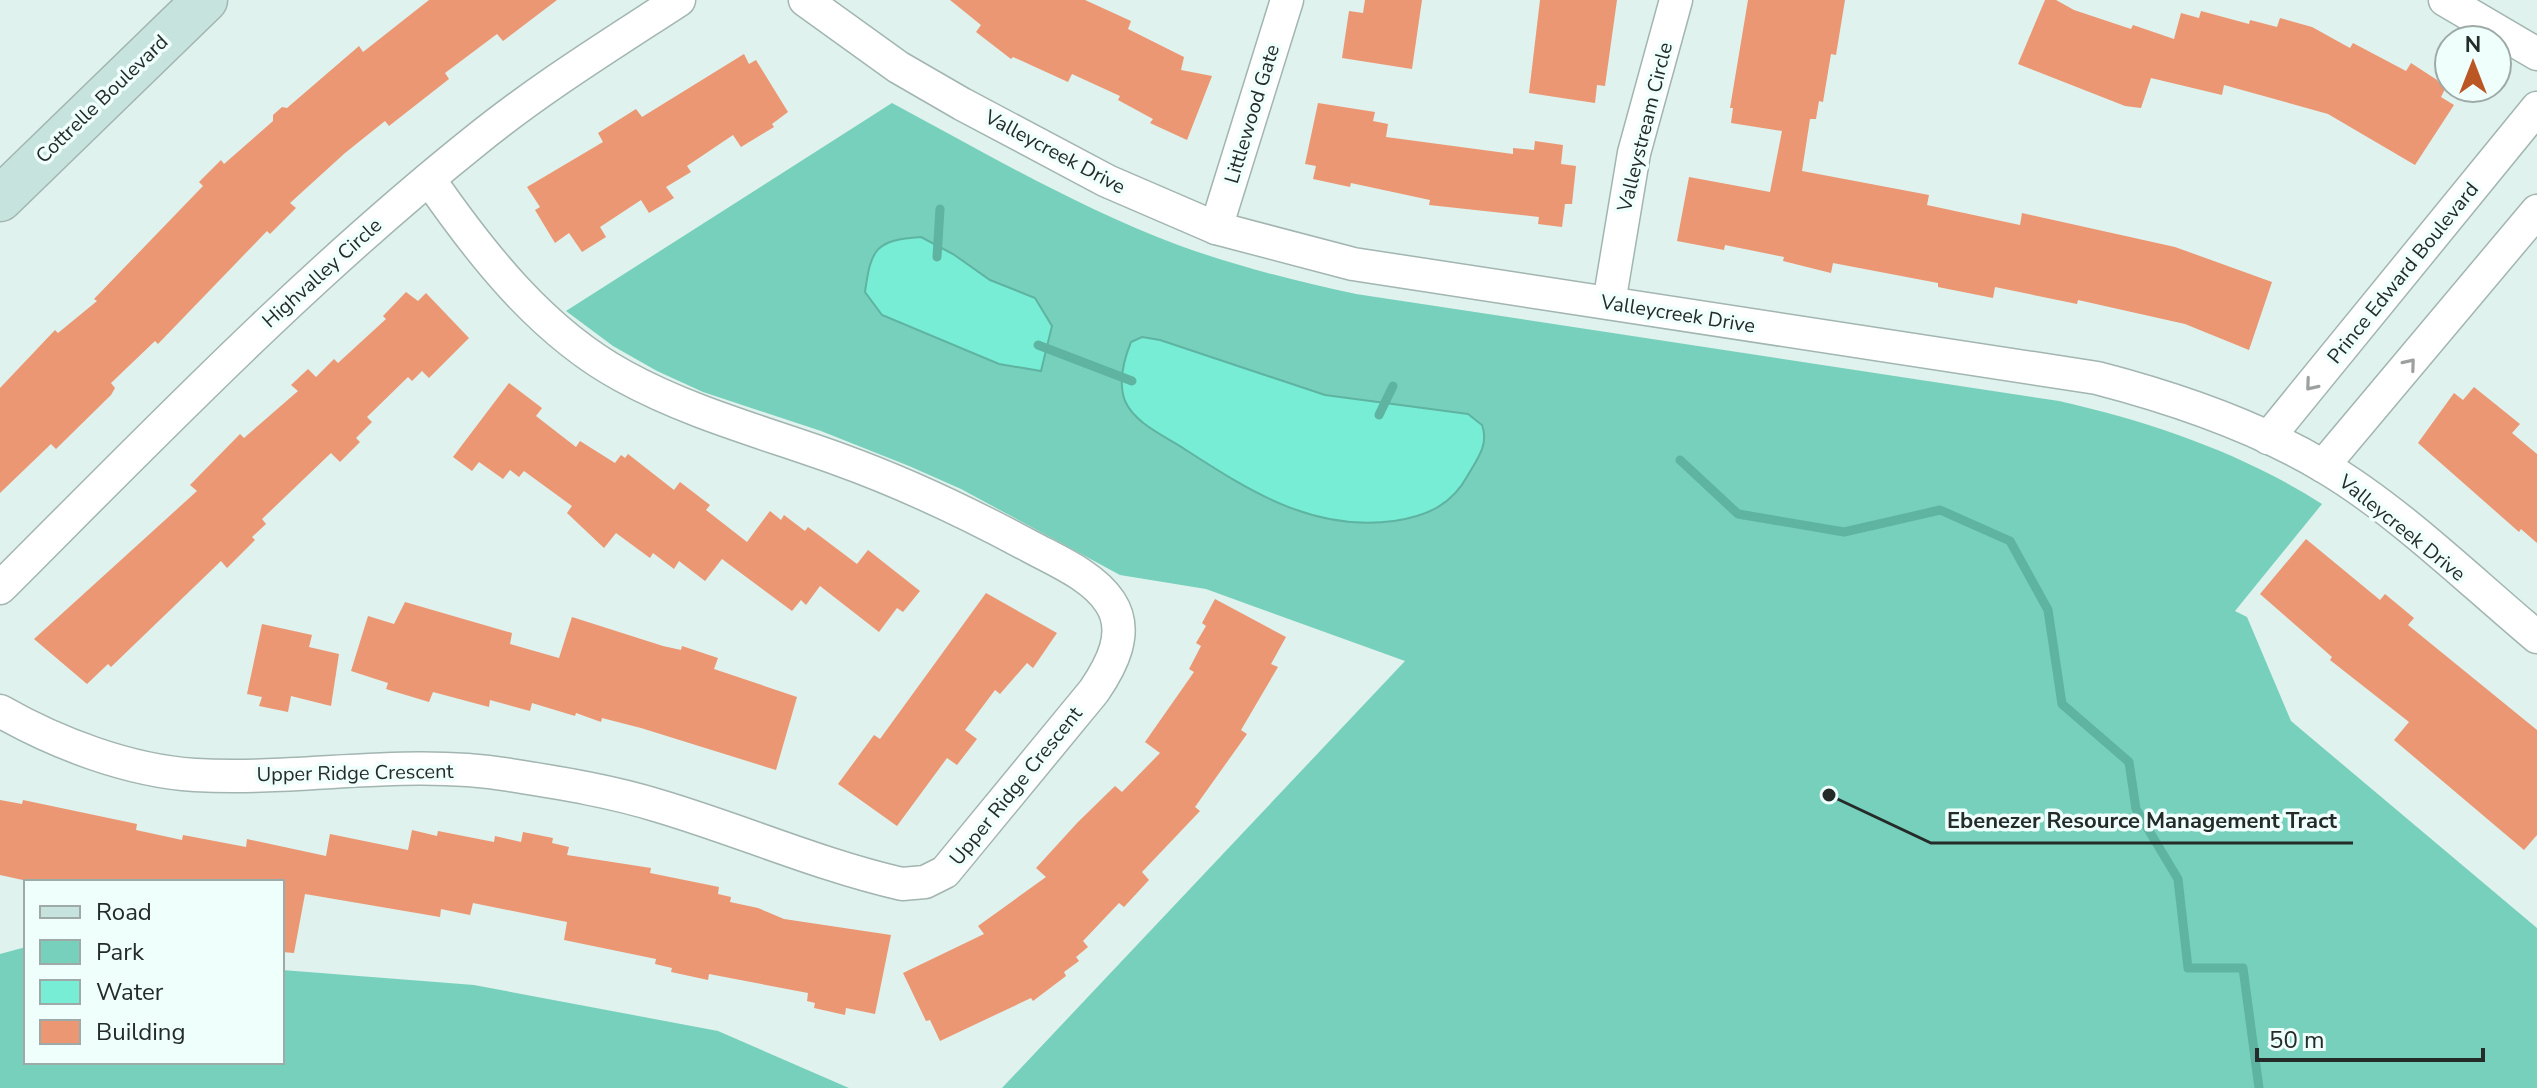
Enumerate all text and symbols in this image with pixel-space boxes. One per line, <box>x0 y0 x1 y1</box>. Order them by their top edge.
north arrow <box>2433 24 2513 104</box>
street label: Cottrelle Boulevard <box>30 29 174 169</box>
text: N <box>2465 30 2481 60</box>
street label: Valleystream Circle <box>1611 40 1679 215</box>
street label: Littlewood Gate <box>1218 41 1286 187</box>
street label: Valleycreek Drive <box>979 103 1130 200</box>
street label: Prince Edward Boulevard <box>2321 177 2485 369</box>
street label: Highvalley Circle <box>256 212 388 334</box>
street label: Valleycreek Drive <box>1598 288 1757 340</box>
one-way arrow <box>2400 358 2415 373</box>
one-way arrow <box>2306 376 2321 390</box>
street label: Valleycreek Drive <box>2332 468 2471 588</box>
street label: Upper Ridge Crescent <box>944 700 1089 871</box>
street label: Upper Ridge Crescent <box>256 758 455 788</box>
callout: Ebenezer Resource Management Tract <box>1931 797 2353 843</box>
text: Ebenezer Resource Management Tract <box>1947 806 2338 836</box>
legend <box>24 880 284 1064</box>
text: Road <box>96 896 152 928</box>
text: Park <box>96 936 145 968</box>
text: Water <box>96 976 164 1008</box>
scale bar <box>2257 1012 2483 1062</box>
text: Building <box>96 1016 186 1048</box>
text: 50 m <box>2269 1024 2325 1056</box>

